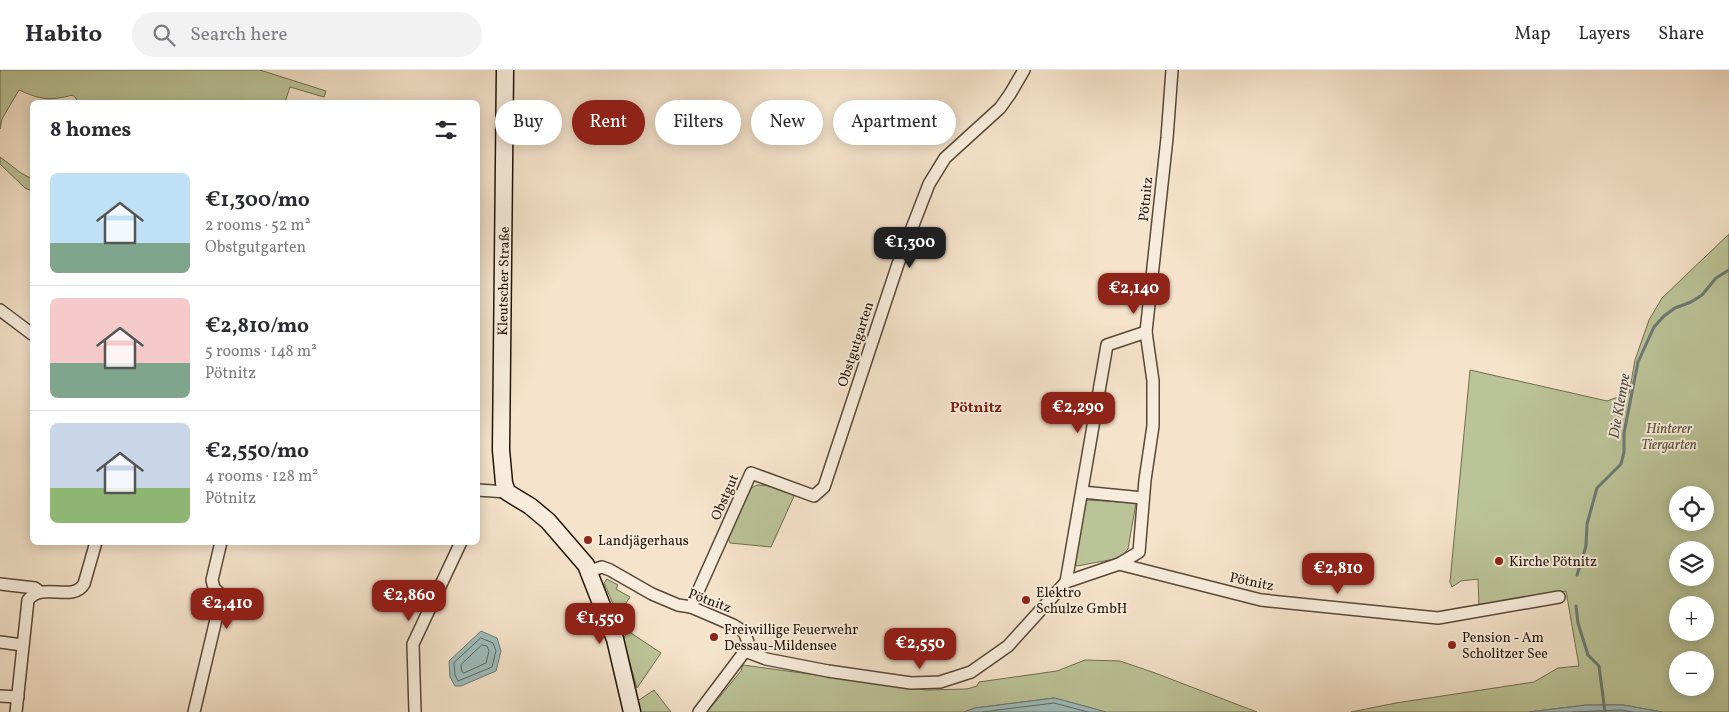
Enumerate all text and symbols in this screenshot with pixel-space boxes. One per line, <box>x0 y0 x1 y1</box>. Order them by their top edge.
search box <box>132 12 482 57</box>
text: Habito <box>25 18 102 52</box>
icon: search <box>150 21 178 49</box>
text: Search here <box>190 22 288 48</box>
text: Map <box>1514 22 1550 47</box>
text: Layers <box>1578 22 1630 47</box>
text: Share <box>1658 22 1704 47</box>
chip: Buy <box>495 100 562 145</box>
chip: Rent <box>572 100 645 145</box>
chip: Filters <box>655 100 741 145</box>
chip: New <box>751 100 823 145</box>
chip: Apartment <box>833 100 956 145</box>
text: 8 homes <box>50 116 131 145</box>
icon: filters <box>432 116 460 144</box>
street label: Pötnitz <box>1135 176 1158 222</box>
text: €1,300/mo <box>205 186 310 215</box>
icon: home <box>90 193 150 253</box>
text: 2 rooms · 52 m² <box>205 215 311 237</box>
street label: Kleutscher Straße <box>494 226 515 336</box>
pin: €1,300 <box>869 226 951 269</box>
text: €1,300 <box>885 232 935 254</box>
text: Obstgutgarten <box>205 237 306 259</box>
pin: €2,140 <box>1093 272 1175 315</box>
text: €2,140 <box>1109 278 1159 300</box>
street label: Obstgutgarten <box>834 299 879 389</box>
text: €2,810/mo <box>205 312 309 341</box>
icon: home <box>90 318 150 378</box>
text: 5 rooms · 148 m² <box>205 341 317 363</box>
text: Pötnitz <box>205 363 256 385</box>
water label: Die Klempe <box>1604 372 1637 440</box>
pin: €2,290 <box>1037 392 1119 434</box>
text: €2,290 <box>1052 397 1104 419</box>
district label: Pötnitz <box>950 398 1002 419</box>
park label: Hinterer Tiergarten <box>1641 420 1697 455</box>
text: €2,550/mo <box>205 437 309 466</box>
icon: home <box>90 443 150 503</box>
text: 4 rooms · 128 m² <box>205 466 318 488</box>
street label: Obstgut <box>707 471 744 524</box>
map controls <box>1669 486 1714 696</box>
button: locate <box>1669 486 1714 531</box>
text: Pötnitz <box>205 488 256 510</box>
place label: Landjägerhaus <box>598 532 689 551</box>
marker: Landjägerhaus <box>582 534 594 546</box>
button: layers <box>1669 541 1714 586</box>
pin: €2,810 <box>1297 552 1379 595</box>
place label: Kirche Pötnitz <box>1509 553 1597 572</box>
marker: Kirche Pötnitz <box>1493 555 1505 567</box>
text: €2,810 <box>1313 558 1363 580</box>
street label: Pötnitz <box>1228 569 1276 596</box>
pin: €2,860 <box>368 580 450 622</box>
place label: Elektro Schulze GmbH <box>1036 584 1127 619</box>
text: €2,860 <box>383 585 435 607</box>
street label: Pötnitz <box>685 585 734 618</box>
pin: €2,410 <box>186 588 268 630</box>
text: €2,410 <box>202 593 252 615</box>
marker: Elektro Schulze GmbH <box>1020 594 1032 606</box>
button: + <box>1669 596 1714 641</box>
pin: €1,550 <box>559 602 641 645</box>
text: €1,550 <box>576 608 624 630</box>
place label: Freiwillige Feuerwehr Dessau-Mildensee <box>724 621 858 656</box>
pin: €2,550 <box>879 628 961 670</box>
place label: Pension - Am Scholitzer See <box>1462 629 1548 664</box>
marker: Freiwillige Feuerwehr Dessau-Mildensee <box>708 631 720 643</box>
text: €2,550 <box>895 633 945 655</box>
marker: Pension - Am Scholitzer See <box>1446 639 1458 651</box>
button: − <box>1669 651 1714 696</box>

